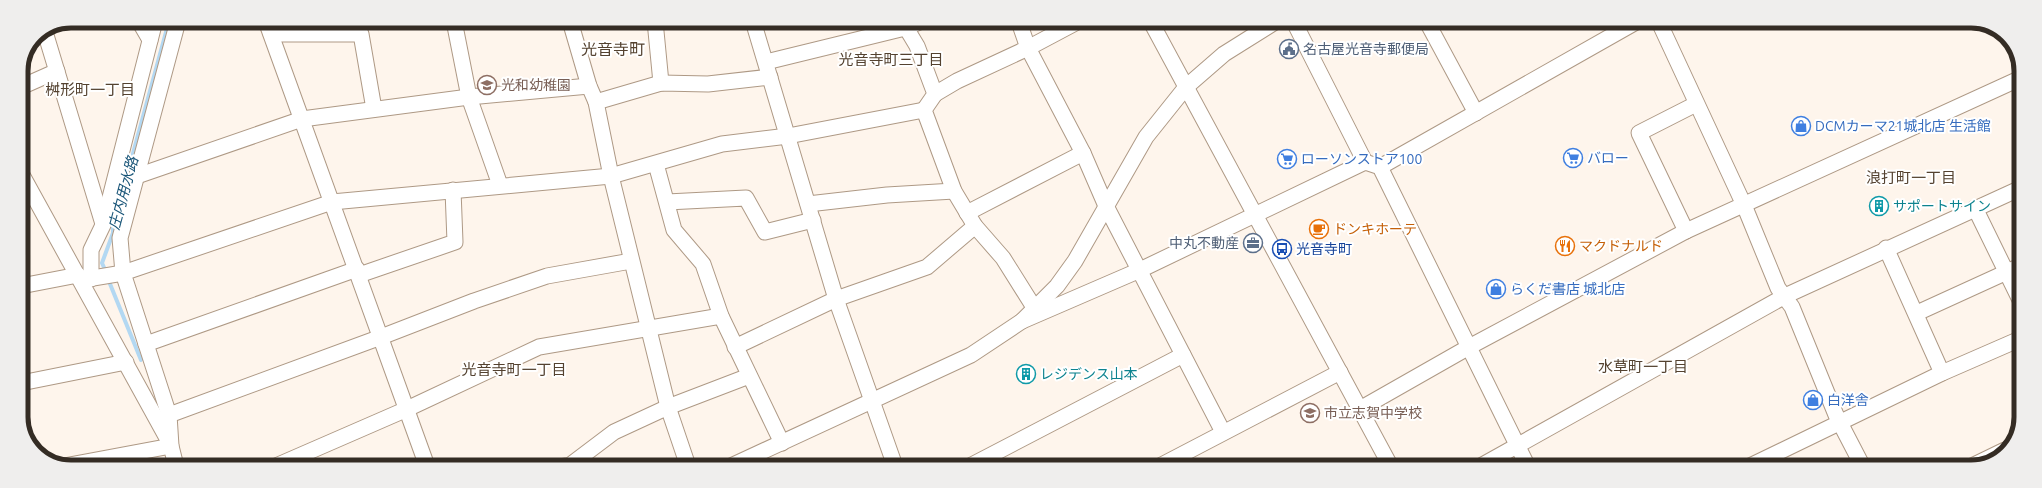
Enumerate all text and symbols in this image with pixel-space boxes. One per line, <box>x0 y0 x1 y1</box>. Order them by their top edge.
public building icon: 名古屋光音寺郵便局 <box>1278 38 1300 60</box>
district label: 光音寺町 <box>581 40 645 58</box>
place label: 名古屋光音寺郵便局 <box>1303 41 1429 57</box>
district label: 光音寺町三丁目 <box>838 51 944 68</box>
school or university icon: 光和幼稚園 <box>476 74 498 96</box>
place label: 光和幼稚園 <box>501 77 571 93</box>
district label: 桝形町一丁目 <box>45 81 135 98</box>
shop icon: DCMカーマ21城北店 生活館 <box>1790 115 1812 137</box>
place label: DCMカーマ21城北店 生活館 <box>1815 118 1991 134</box>
supermarket icon: バロー <box>1562 147 1584 169</box>
supermarket icon: ローソンストア100 <box>1276 148 1298 170</box>
place label: バロー <box>1587 150 1629 166</box>
place label: ローソンストア100 <box>1301 151 1423 167</box>
water label: 庄内用水路 <box>105 153 141 231</box>
district label: 浪打町一丁目 <box>1866 169 1956 186</box>
building icon: サポートサイン <box>1868 195 1890 217</box>
place label: サポートサイン <box>1893 198 1991 214</box>
cafe icon: ドンキホーテ <box>1308 218 1330 240</box>
place label: ドンキホーテ <box>1333 221 1417 237</box>
office icon: 中丸不動産 <box>1242 232 1264 254</box>
place label: 中丸不動産 <box>1169 235 1239 251</box>
restaurant icon: マクドナルド <box>1554 235 1576 257</box>
bus stop icon: 光音寺町 <box>1271 238 1293 260</box>
place label: マクドナルド <box>1579 238 1663 254</box>
place label: 光音寺町 <box>1296 241 1352 257</box>
shop icon: らくだ書店 城北店 <box>1485 278 1507 300</box>
place label: らくだ書店 城北店 <box>1510 281 1625 297</box>
district label: 水草町一丁目 <box>1598 358 1688 375</box>
district label: 光音寺町一丁目 <box>461 361 567 378</box>
building icon: レジデンス山本 <box>1015 363 1037 385</box>
place label: レジデンス山本 <box>1040 366 1138 382</box>
shop icon: 白洋舎 <box>1802 389 1824 411</box>
place label: 白洋舎 <box>1827 392 1869 408</box>
school or university icon: 市立志賀中学校 <box>1299 402 1321 424</box>
place label: 市立志賀中学校 <box>1324 405 1422 421</box>

